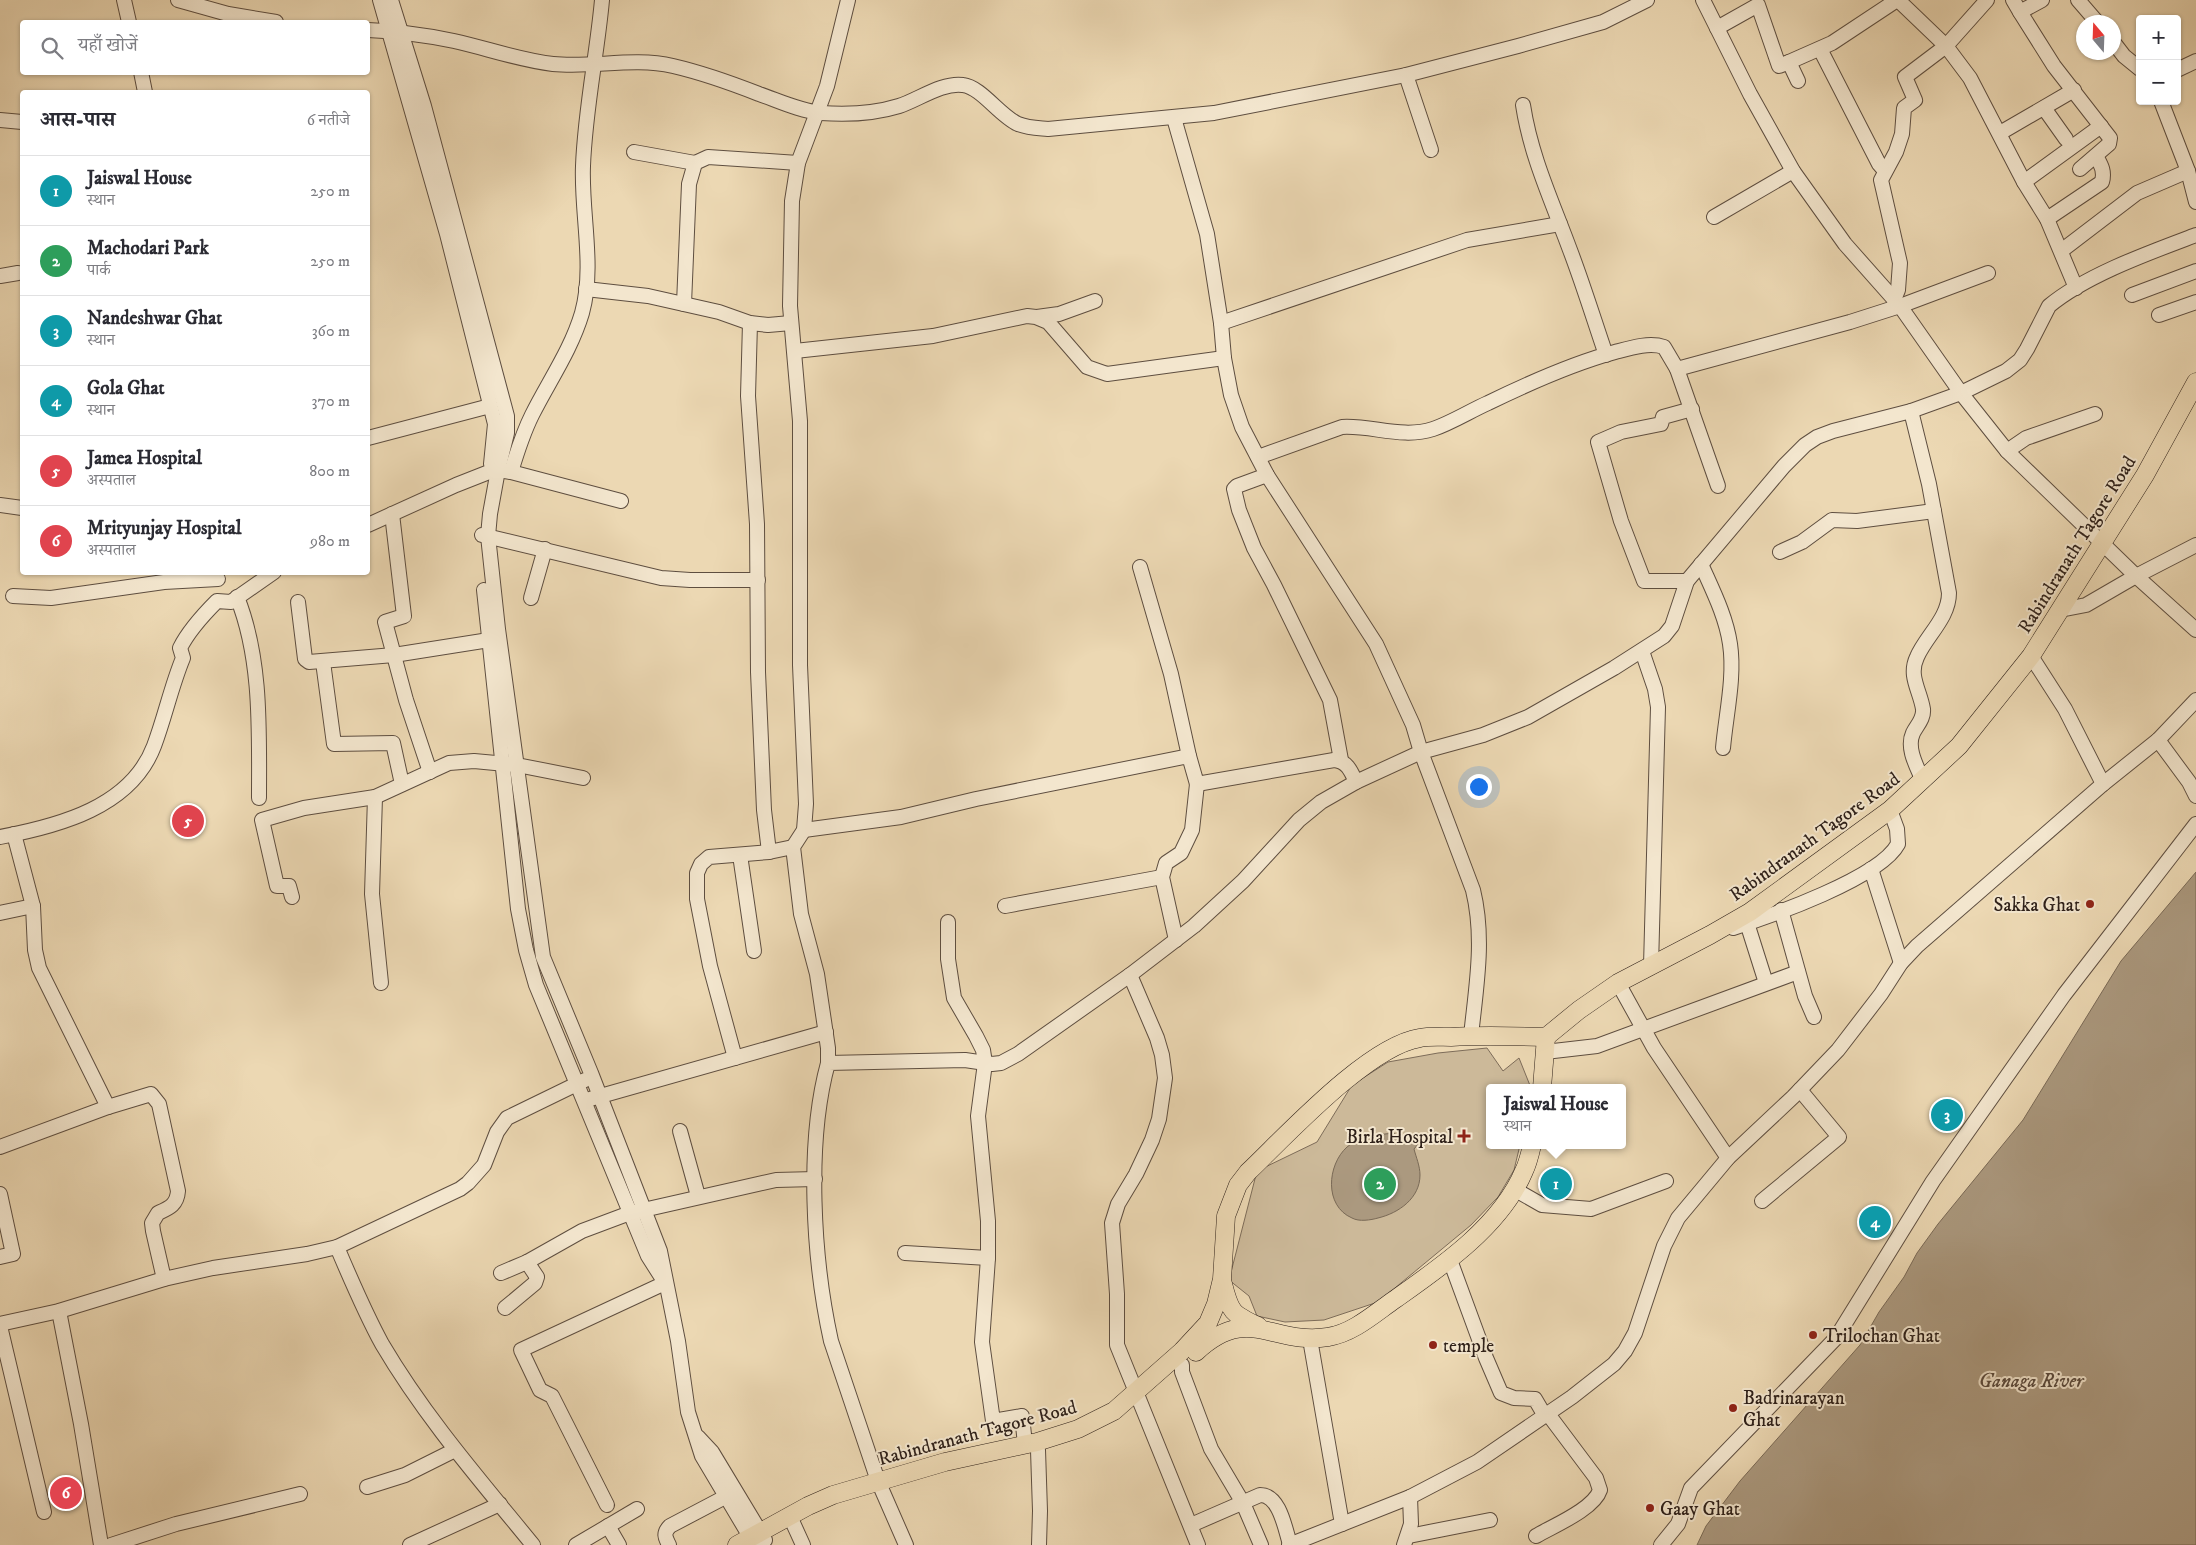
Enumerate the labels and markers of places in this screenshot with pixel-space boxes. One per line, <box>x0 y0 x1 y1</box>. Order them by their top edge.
pin: 5 <box>172 802 204 840</box>
place label: Sakka Ghat <box>1994 894 2080 917</box>
marker: Sakka Ghat <box>2084 898 2096 910</box>
pin: 3 <box>1931 1096 1963 1134</box>
place label: Birla Hospital <box>1346 1126 1453 1149</box>
marker: Birla Hospital <box>1457 1129 1471 1143</box>
pin: 2 <box>1364 1165 1396 1203</box>
pin: 1 <box>1540 1165 1572 1203</box>
pin: 4 <box>1859 1203 1891 1241</box>
place label: Trilochan Ghat <box>1823 1325 1940 1348</box>
marker: Trilochan Ghat <box>1807 1329 1819 1341</box>
place label: temple <box>1443 1335 1494 1358</box>
marker: temple <box>1427 1339 1439 1351</box>
place label: Badrinarayan Ghat <box>1743 1387 1845 1432</box>
marker: Badrinarayan Ghat <box>1727 1402 1739 1414</box>
pin: 6 <box>50 1474 82 1512</box>
place label: Gaay Ghat <box>1660 1498 1740 1521</box>
marker: Gaay Ghat <box>1644 1502 1656 1514</box>

